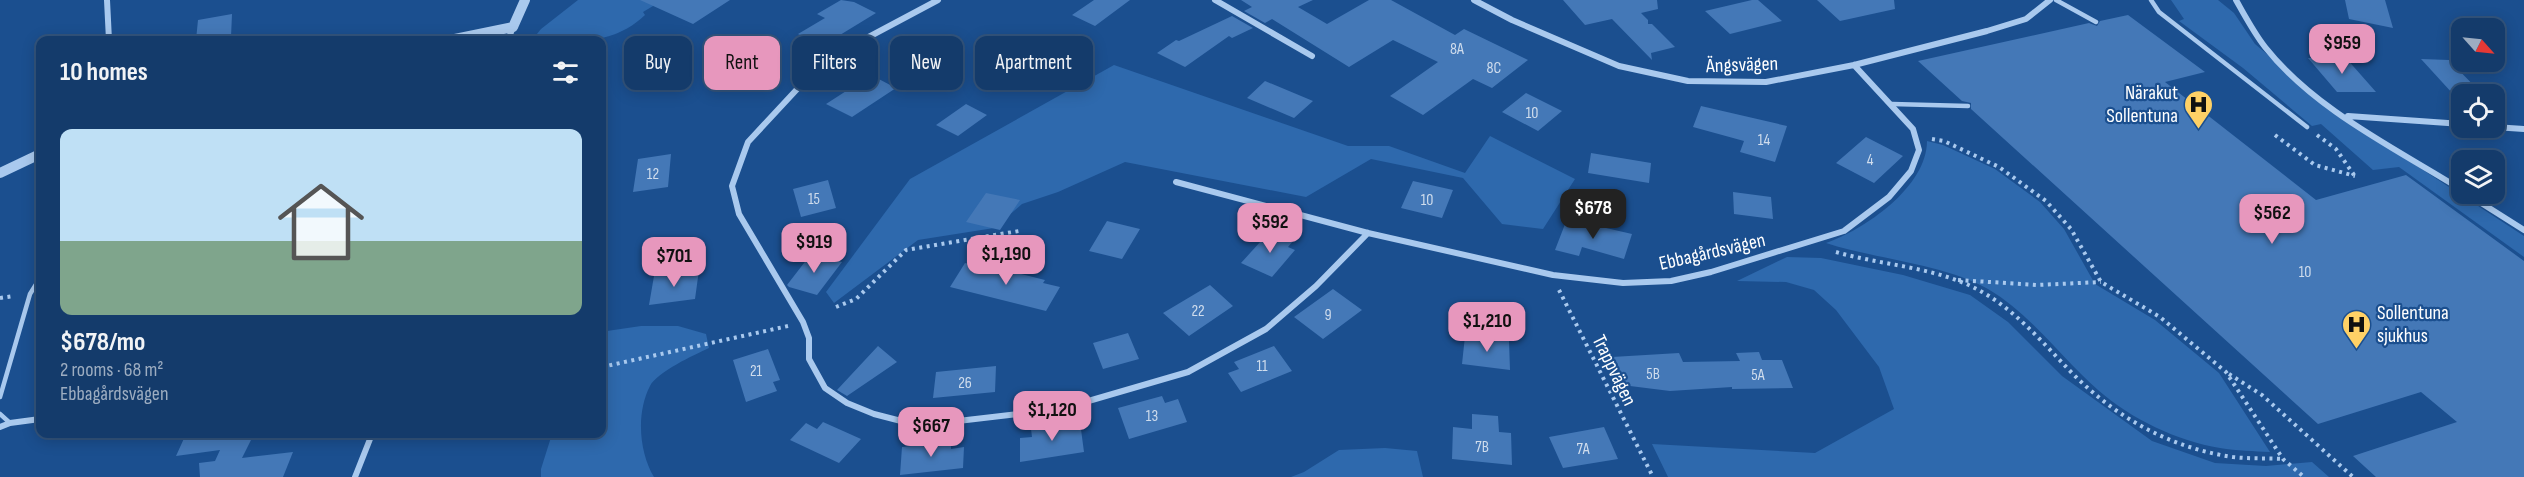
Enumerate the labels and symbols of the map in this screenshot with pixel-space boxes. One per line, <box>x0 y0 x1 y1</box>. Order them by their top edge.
north arrow <box>2451 18 2505 72</box>
pin: $959 <box>2306 24 2378 75</box>
house number: 8A <box>1450 40 1464 59</box>
street label: Ängsvägen <box>1705 52 1779 78</box>
house number: 8C <box>1487 59 1502 78</box>
place label: Närakut Sollentuna <box>2106 81 2178 128</box>
hospital icon: Närakut Sollentuna <box>2183 88 2215 130</box>
house number: 10 <box>1526 104 1538 123</box>
house number: 14 <box>1758 131 1770 150</box>
house number: 4 <box>1867 151 1874 170</box>
house number: 12 <box>647 165 659 184</box>
pin: $678 <box>1557 189 1629 240</box>
house number: 15 <box>808 190 820 209</box>
house number: 10 <box>1421 191 1433 210</box>
pin: $562 <box>2236 194 2308 245</box>
pin: $592 <box>1234 203 1306 254</box>
pin: $919 <box>778 223 850 274</box>
street label: Ebbagårdsvägen <box>1657 228 1768 276</box>
pin: $1,190 <box>957 235 1055 286</box>
pin: $701 <box>638 237 710 288</box>
house number: 10 <box>2299 263 2311 282</box>
place label: Sollentuna sjukhus <box>2377 301 2449 348</box>
house number: 22 <box>1191 302 1205 321</box>
pin: $1,210 <box>1438 302 1536 353</box>
house number: 9 <box>1324 306 1332 325</box>
hospital icon: Sollentuna sjukhus <box>2340 308 2372 350</box>
street label: Trappvägen <box>1587 331 1642 410</box>
house number: 11 <box>1256 357 1268 376</box>
house number: 21 <box>750 362 763 381</box>
house number: 5B <box>1646 365 1660 384</box>
house number: 5A <box>1751 366 1765 385</box>
house number: 26 <box>958 374 972 393</box>
pin: $1,120 <box>1003 391 1101 442</box>
pin: $667 <box>895 407 967 458</box>
house number: 13 <box>1146 407 1158 426</box>
house number: 7B <box>1475 438 1489 457</box>
house number: 7A <box>1577 440 1590 459</box>

